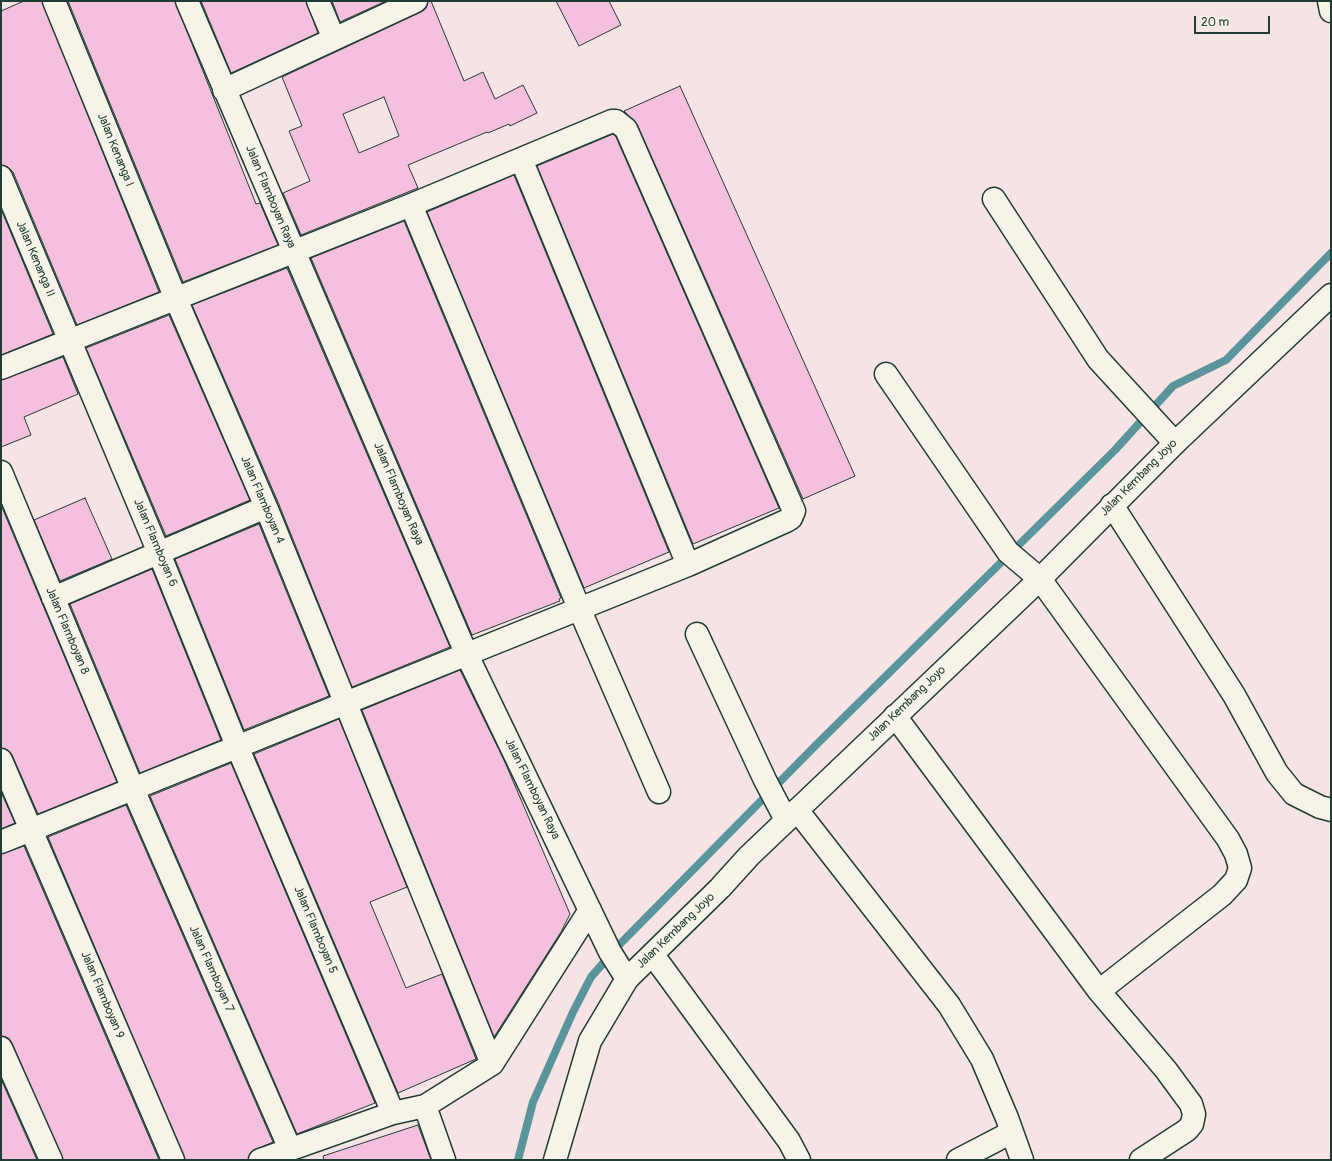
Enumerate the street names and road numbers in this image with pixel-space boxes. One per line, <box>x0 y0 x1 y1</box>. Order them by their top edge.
street label: Jalan Kenanga I <box>94 111 136 189</box>
street label: Jalan Flamboyan Raya <box>242 143 298 251</box>
street label: Jalan Kenanga II <box>12 219 58 299</box>
street label: Jalan Kembang Joyo <box>1098 437 1180 519</box>
street label: Jalan Flamboyan Raya <box>370 440 426 548</box>
street label: Jalan Flamboyan 4 <box>237 454 287 546</box>
street label: Jalan Flamboyan 6 <box>130 497 180 589</box>
street label: Jalan Flamboyan 8 <box>42 585 92 677</box>
street label: Jalan Kembang Joyo <box>865 663 949 745</box>
street label: Jalan Flamboyan Raya <box>501 736 563 842</box>
street label: Jalan Flamboyan 5 <box>290 884 340 976</box>
street label: Jalan Kembang Joyo <box>634 890 718 972</box>
street label: Jalan Flamboyan 7 <box>185 923 237 1015</box>
street label: Jalan Flamboyan 9 <box>77 949 127 1041</box>

